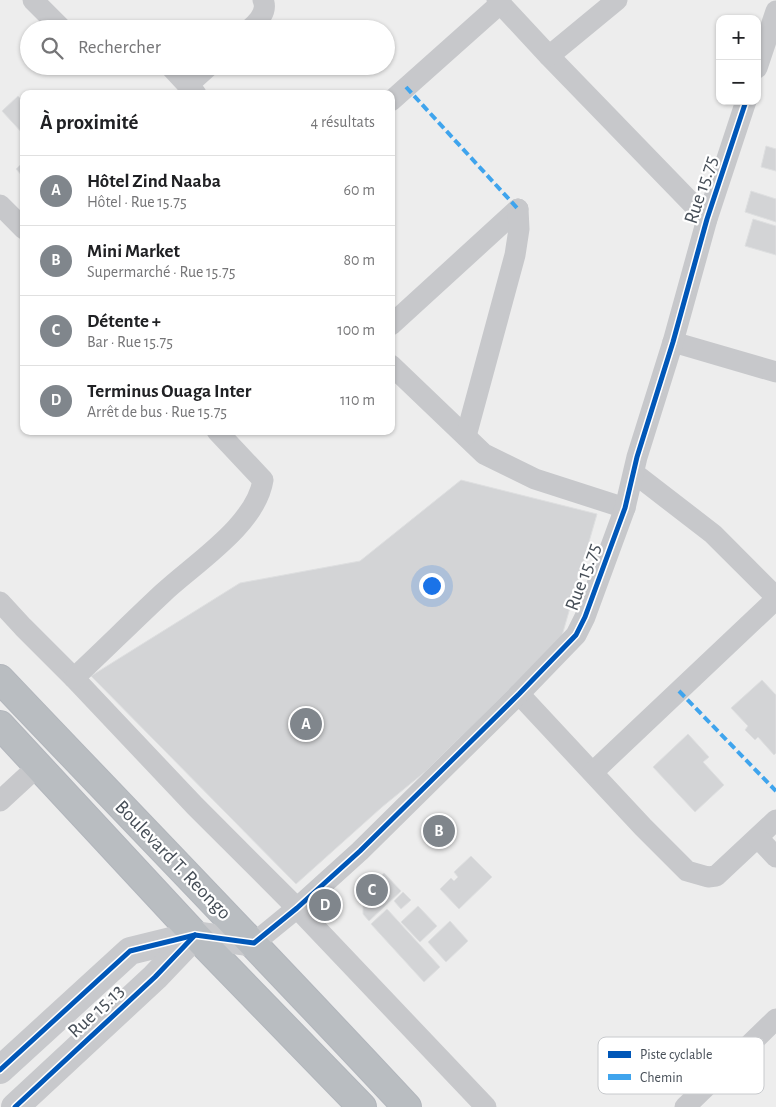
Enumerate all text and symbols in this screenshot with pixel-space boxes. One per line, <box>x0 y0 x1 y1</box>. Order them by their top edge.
map controls <box>716 15 761 105</box>
button: + <box>716 15 761 60</box>
search box <box>20 20 395 75</box>
icon: search <box>38 34 66 62</box>
text: Rechercher <box>78 38 161 57</box>
button: − <box>716 60 761 105</box>
text: À proximité <box>40 112 138 133</box>
text: 4 résultats <box>311 114 375 130</box>
street label: Rue 15.75 <box>681 154 721 226</box>
text: Hôtel Zind Naaba <box>87 172 221 191</box>
text: A <box>51 182 61 198</box>
text: 60 m <box>344 182 375 198</box>
text: Hôtel · Rue 15.75 <box>87 194 187 210</box>
text: Mini Market <box>87 242 180 261</box>
text: B <box>51 252 61 268</box>
text: 80 m <box>344 252 375 268</box>
text: Supermarché · Rue 15.75 <box>87 264 235 280</box>
text: Détente + <box>87 312 161 331</box>
text: C <box>52 322 60 338</box>
text: 100 m <box>337 322 375 338</box>
text: Bar · Rue 15.75 <box>87 334 173 350</box>
text: Terminus Ouaga Inter <box>87 382 251 401</box>
text: D <box>51 392 61 408</box>
text: 110 m <box>340 392 375 408</box>
text: Arrêt de bus · Rue 15.75 <box>87 404 227 420</box>
street label: Rue 15.75 <box>562 541 604 613</box>
your location <box>419 573 445 599</box>
pin: A <box>290 705 322 743</box>
street label: Boulevard T. Reongo <box>111 797 235 923</box>
pin: B <box>423 812 455 850</box>
pin: C <box>356 871 388 909</box>
pin: D <box>309 886 341 924</box>
street label: Rue 15.13 <box>64 980 128 1042</box>
legend <box>598 1037 764 1094</box>
text: Piste cyclable <box>640 1048 712 1062</box>
text: Chemin <box>640 1071 683 1085</box>

